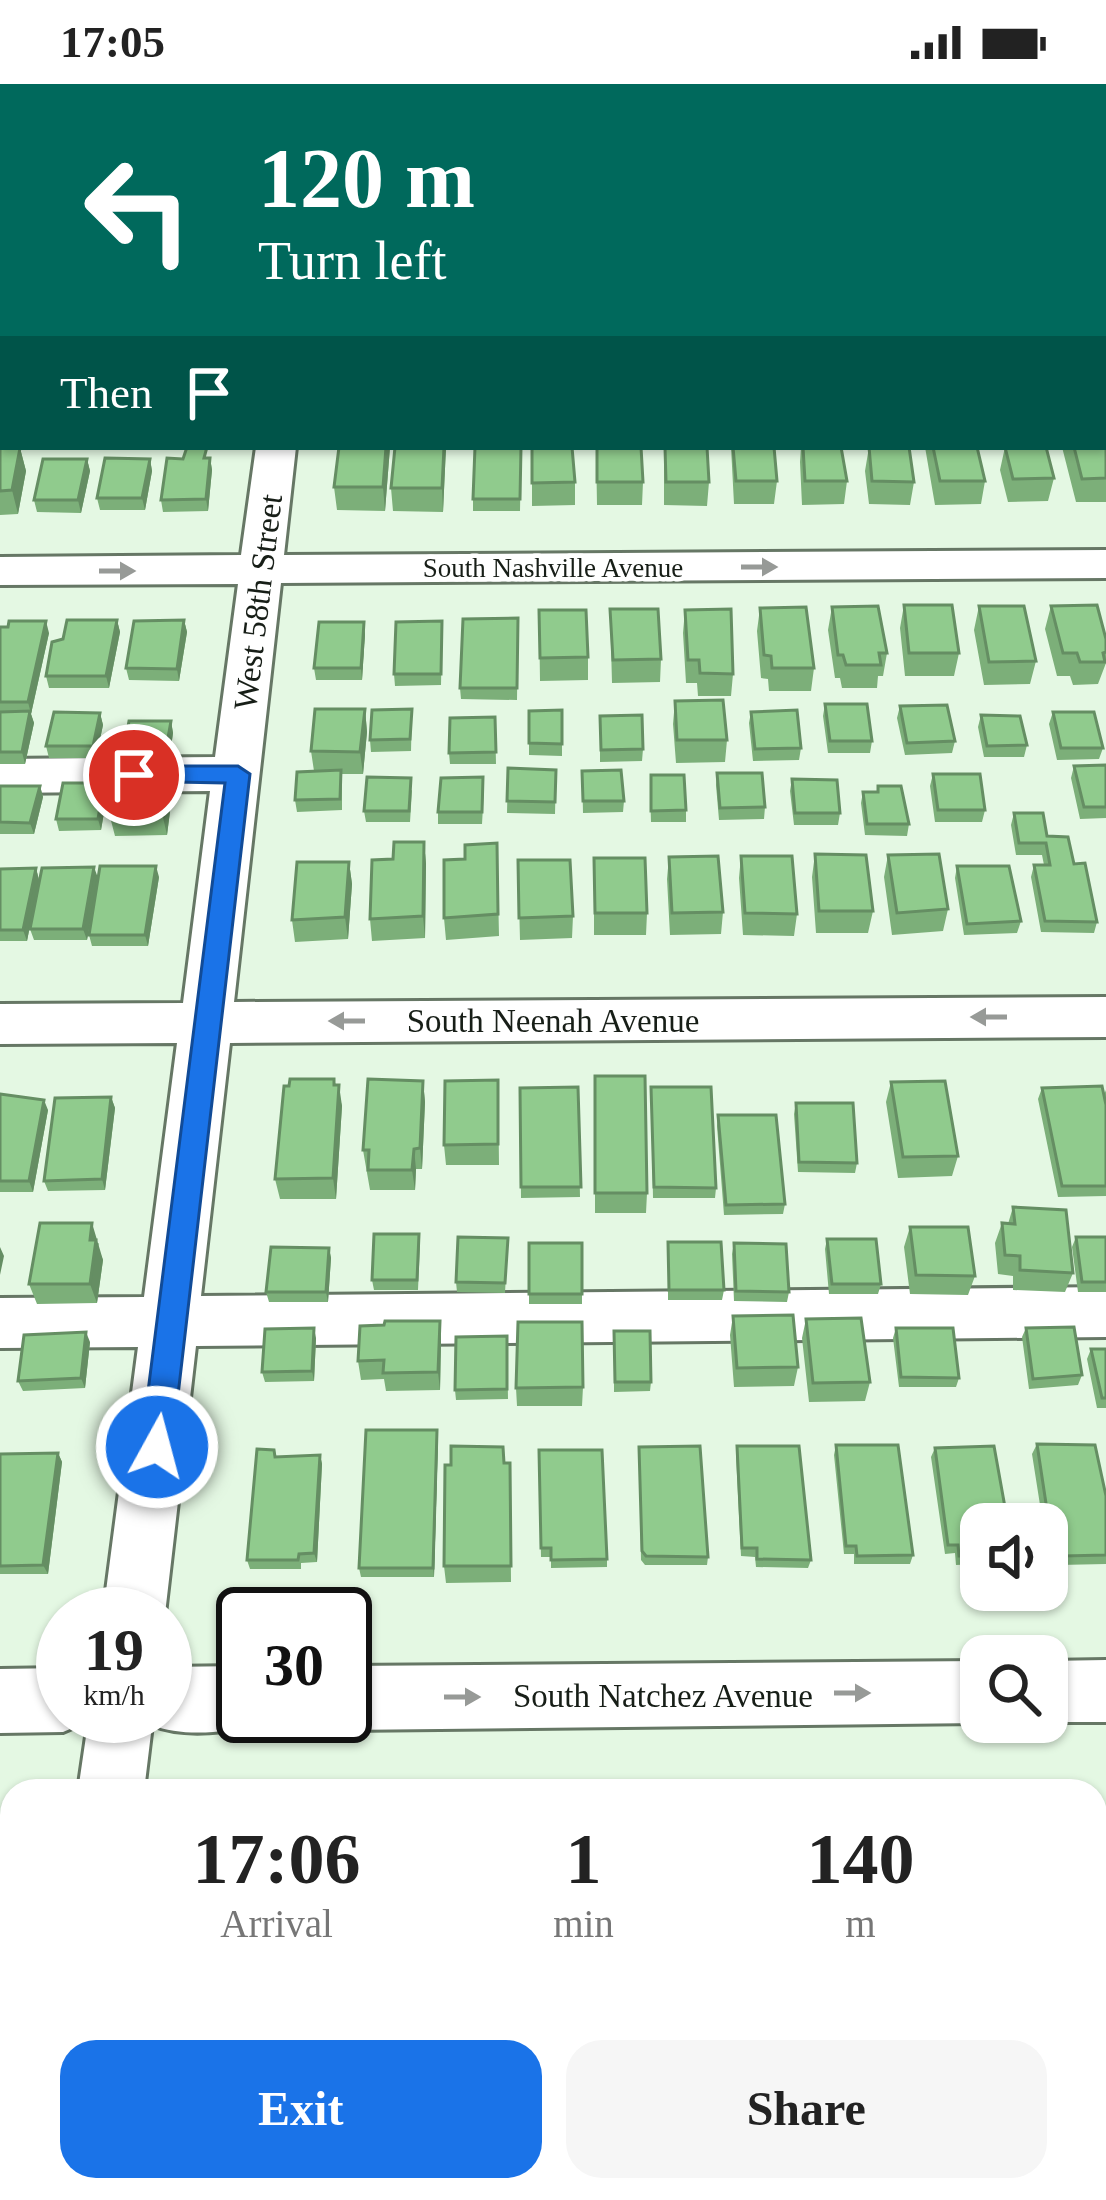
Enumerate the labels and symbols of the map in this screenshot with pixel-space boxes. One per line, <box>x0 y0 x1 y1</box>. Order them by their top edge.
street label: West 58th Street <box>227 492 289 712</box>
street label: South Nashville Avenue <box>423 553 683 583</box>
one-way arrow <box>741 557 779 577</box>
one-way arrow <box>99 561 137 581</box>
pin <box>83 724 185 826</box>
street label: South Neenah Avenue <box>407 1003 699 1039</box>
one-way arrow <box>969 1007 1007 1027</box>
one-way arrow <box>327 1011 365 1031</box>
position arrow <box>94 1384 220 1510</box>
speed limit sign: 30 <box>216 1587 372 1743</box>
street label: South Natchez Avenue <box>513 1678 813 1714</box>
one-way arrow <box>834 1684 872 1703</box>
one-way arrow <box>444 1687 482 1706</box>

